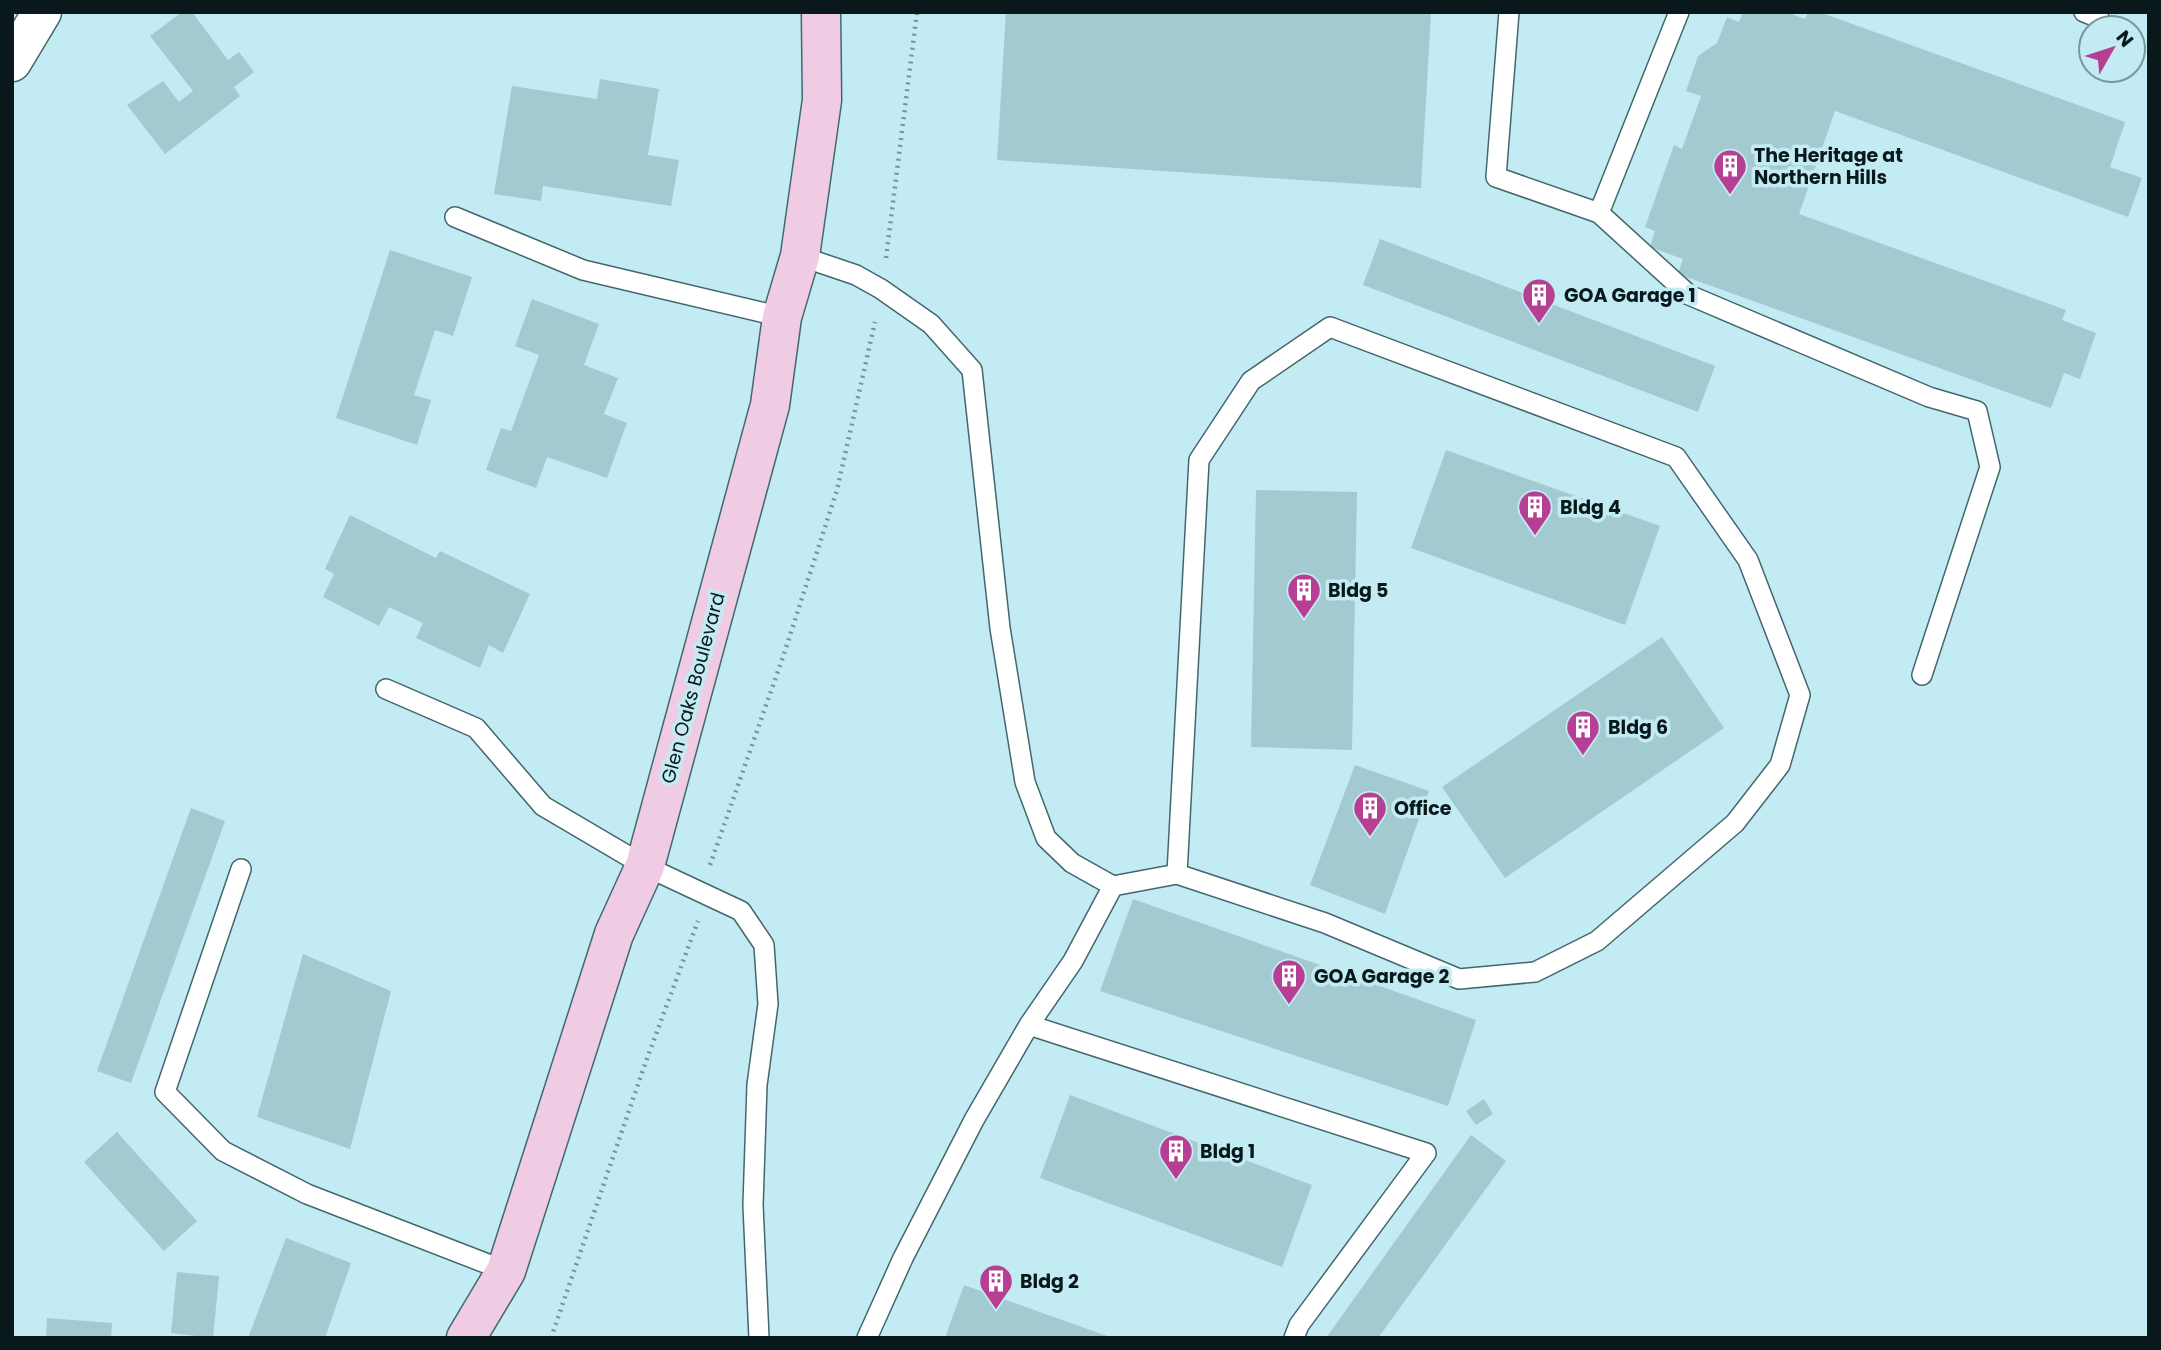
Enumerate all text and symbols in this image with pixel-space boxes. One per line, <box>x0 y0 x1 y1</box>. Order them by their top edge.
north arrow <box>2077 14 2147 84</box>
text: N <box>2110 25 2140 53</box>
place label: The Heritage at Northern Hills <box>1754 142 1903 191</box>
building icon: The Heritage at Northern Hills <box>1711 147 1749 196</box>
building icon: GOA Garage 1 <box>1520 276 1558 325</box>
place label: GOA Garage 1 <box>1564 282 1696 309</box>
building icon: Bldg 4 <box>1516 488 1554 537</box>
place label: Bldg 4 <box>1560 494 1621 521</box>
building icon: Bldg 5 <box>1285 571 1323 620</box>
place label: Bldg 5 <box>1328 577 1388 604</box>
street label: Glen Oaks Boulevard <box>654 589 732 787</box>
building icon: Bldg 6 <box>1564 708 1602 757</box>
place label: Bldg 6 <box>1608 714 1668 741</box>
building icon: Office <box>1351 789 1389 838</box>
place label: Office <box>1394 795 1452 822</box>
building icon: GOA Garage 2 <box>1270 957 1308 1006</box>
place label: GOA Garage 2 <box>1314 963 1449 990</box>
building icon: Bldg 1 <box>1157 1132 1195 1181</box>
place label: Bldg 1 <box>1200 1138 1255 1165</box>
building icon: Bldg 2 <box>977 1262 1015 1311</box>
place label: Bldg 2 <box>1020 1268 1079 1295</box>

